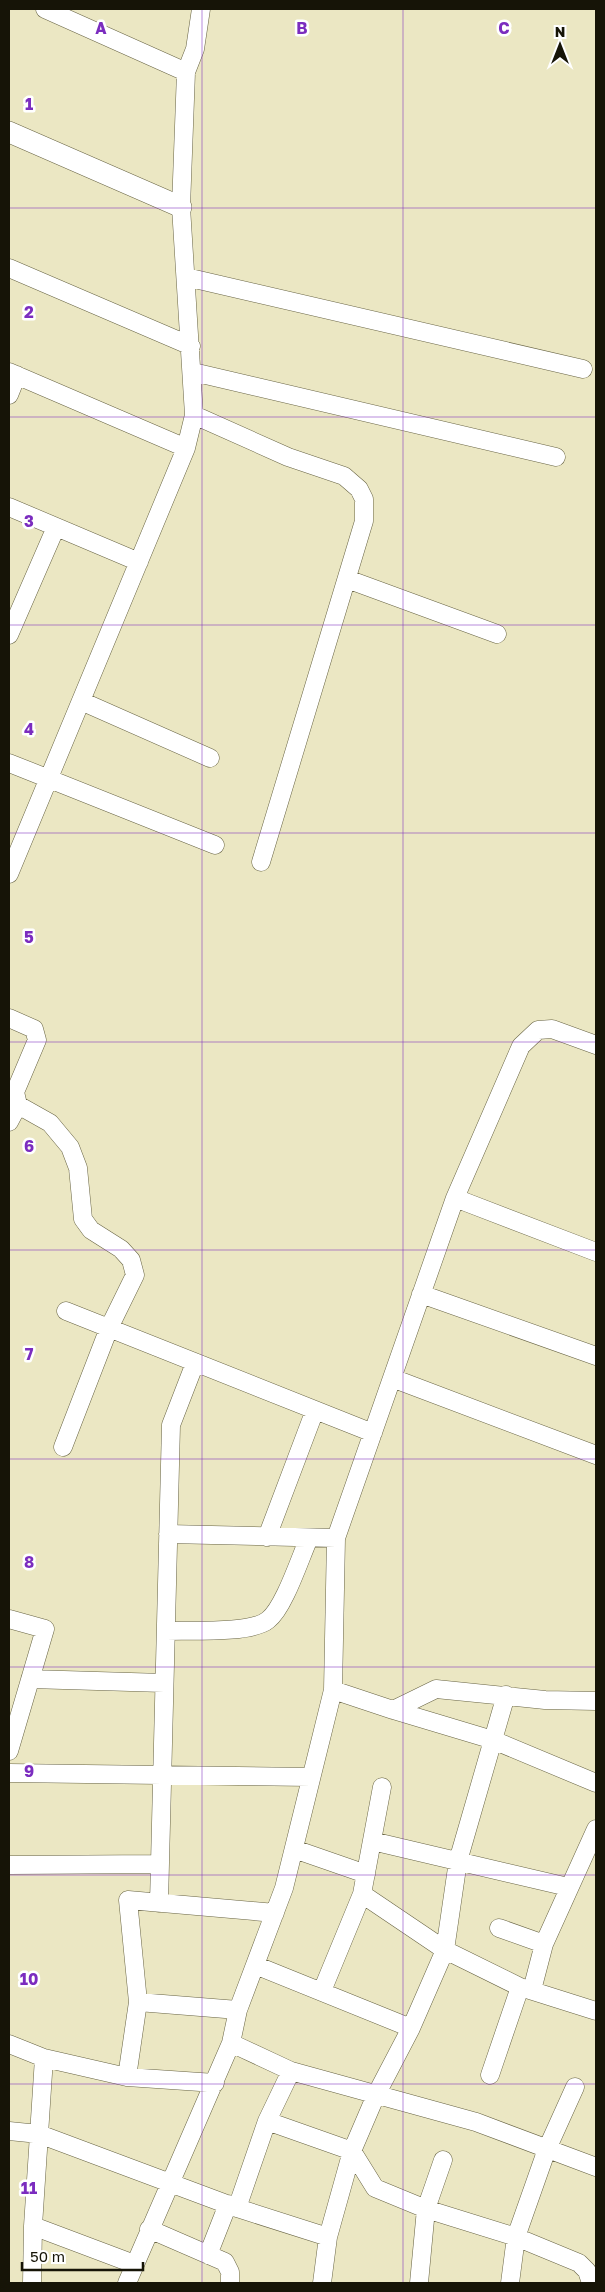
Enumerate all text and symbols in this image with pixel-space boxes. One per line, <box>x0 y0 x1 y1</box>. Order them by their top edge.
text: A <box>95 18 107 38</box>
text: B <box>296 18 308 38</box>
text: C <box>498 18 510 38</box>
north arrow <box>535 20 585 70</box>
text: N <box>555 23 565 40</box>
text: 1 <box>25 94 33 114</box>
text: 2 <box>24 302 34 322</box>
text: 3 <box>24 511 34 531</box>
text: 4 <box>24 719 34 739</box>
text: 5 <box>24 927 34 947</box>
text: 6 <box>24 1136 34 1156</box>
text: 7 <box>25 1344 34 1364</box>
text: 8 <box>24 1552 34 1572</box>
text: 9 <box>24 1761 34 1781</box>
text: 10 <box>20 1969 38 1989</box>
text: 11 <box>21 2178 37 2198</box>
scale bar <box>22 2240 144 2272</box>
text: 50 m <box>30 2247 65 2265</box>

